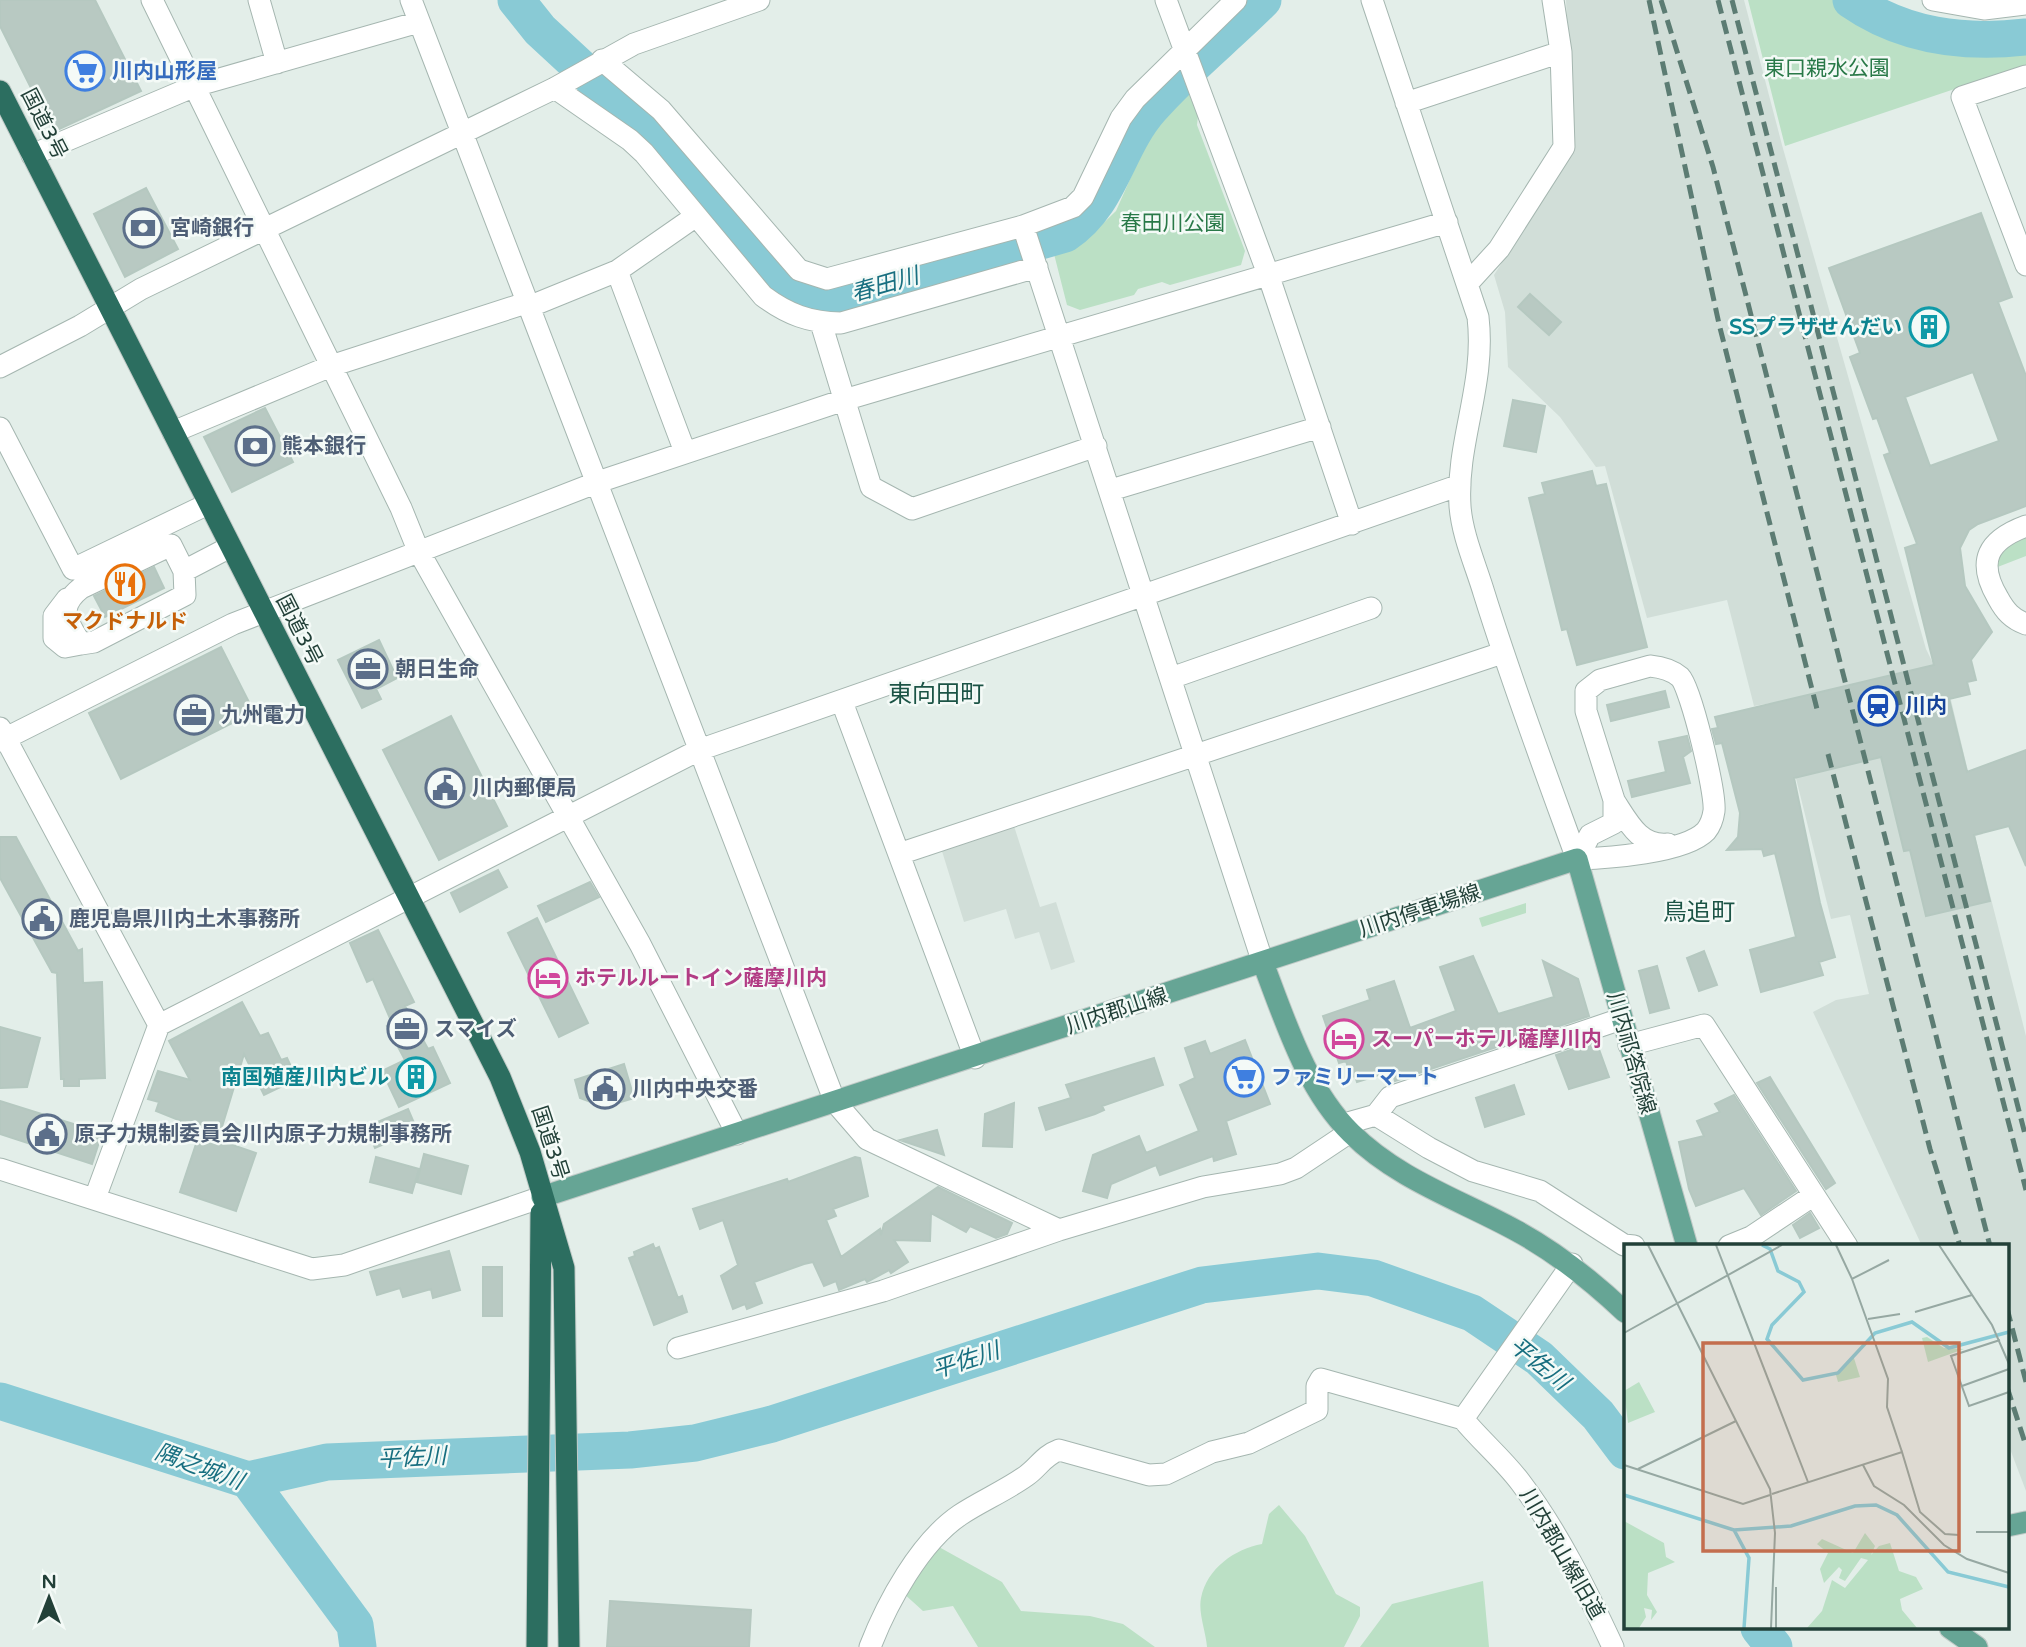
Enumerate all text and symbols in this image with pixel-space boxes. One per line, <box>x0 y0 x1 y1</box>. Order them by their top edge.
supermarket icon: 川内山形屋 <box>64 50 106 92</box>
park label: 東口親水公園 <box>1764 56 1890 81</box>
place label: 川内山形屋 <box>112 59 217 84</box>
street label: 国道3号 <box>16 84 72 164</box>
bank icon: 宮崎銀行 <box>122 207 164 249</box>
park label: 春田川公園 <box>1121 211 1226 236</box>
place label: 宮崎銀行 <box>170 216 254 241</box>
water label: 春田川 <box>848 261 925 308</box>
building icon: SSプラザせんだい <box>1908 306 1950 348</box>
place label: SSプラザせんだい <box>1729 315 1902 340</box>
bank icon: 熊本銀行 <box>234 425 276 467</box>
place label: 熊本銀行 <box>282 434 366 459</box>
restaurant icon: マクドナルド <box>104 563 146 605</box>
street label: 国道3号 <box>271 590 327 670</box>
place label: マクドナルド <box>62 609 188 634</box>
office icon: 朝日生命 <box>347 648 389 690</box>
place label: 朝日生命 <box>395 657 479 682</box>
district label: 東向田町 <box>888 680 984 709</box>
station icon: 川内 <box>1857 685 1899 727</box>
office icon: 九州電力 <box>173 694 215 736</box>
place label: 川内 <box>1905 694 1947 719</box>
place label: 九州電力 <box>221 703 305 728</box>
public building icon: 川内郵便局 <box>424 767 466 809</box>
place label: 川内郵便局 <box>472 776 577 801</box>
street label: 川内停車場線 <box>1356 880 1484 942</box>
public building icon: 鹿児島県川内土木事務所 <box>21 898 63 940</box>
district label: 鳥追町 <box>1663 898 1735 927</box>
place label: 鹿児島県川内土木事務所 <box>69 907 300 932</box>
hotel icon: ホテルルートイン薩摩川内 <box>527 957 569 999</box>
place label: ホテルルートイン薩摩川内 <box>575 966 827 991</box>
street label: 川内郡山線 <box>1063 983 1171 1039</box>
street label: 川内祁答院線 <box>1602 989 1660 1117</box>
office icon: スマイズ <box>386 1008 428 1050</box>
place label: スマイズ <box>434 1017 517 1042</box>
hotel icon: スーパーホテル薩摩川内 <box>1323 1018 1365 1060</box>
place label: スーパーホテル薩摩川内 <box>1371 1027 1602 1052</box>
building icon: 南国殖産川内ビル <box>395 1056 437 1098</box>
supermarket icon: ファミリーマート <box>1223 1056 1265 1098</box>
place label: 南国殖産川内ビル <box>221 1065 389 1090</box>
place label: ファミリーマート <box>1271 1065 1439 1090</box>
public building icon: 川内中央交番 <box>584 1068 626 1110</box>
place label: 川内中央交番 <box>632 1077 758 1102</box>
street label: 国道3号 <box>526 1103 574 1183</box>
public building icon: 原子力規制委員会川内原子力規制事務所 <box>26 1113 68 1155</box>
place label: 原子力規制委員会川内原子力規制事務所 <box>74 1122 452 1147</box>
inset map <box>1624 1244 2008 1630</box>
water label: 平佐川 <box>1503 1331 1577 1398</box>
water label: 平佐川 <box>929 1336 1006 1385</box>
water label: 隅之城川 <box>151 1438 250 1497</box>
water label: 平佐川 <box>377 1442 450 1474</box>
street label: 川内郡山線旧道 <box>1514 1484 1610 1624</box>
north arrow <box>14 1563 84 1633</box>
text: N <box>41 1571 57 1593</box>

